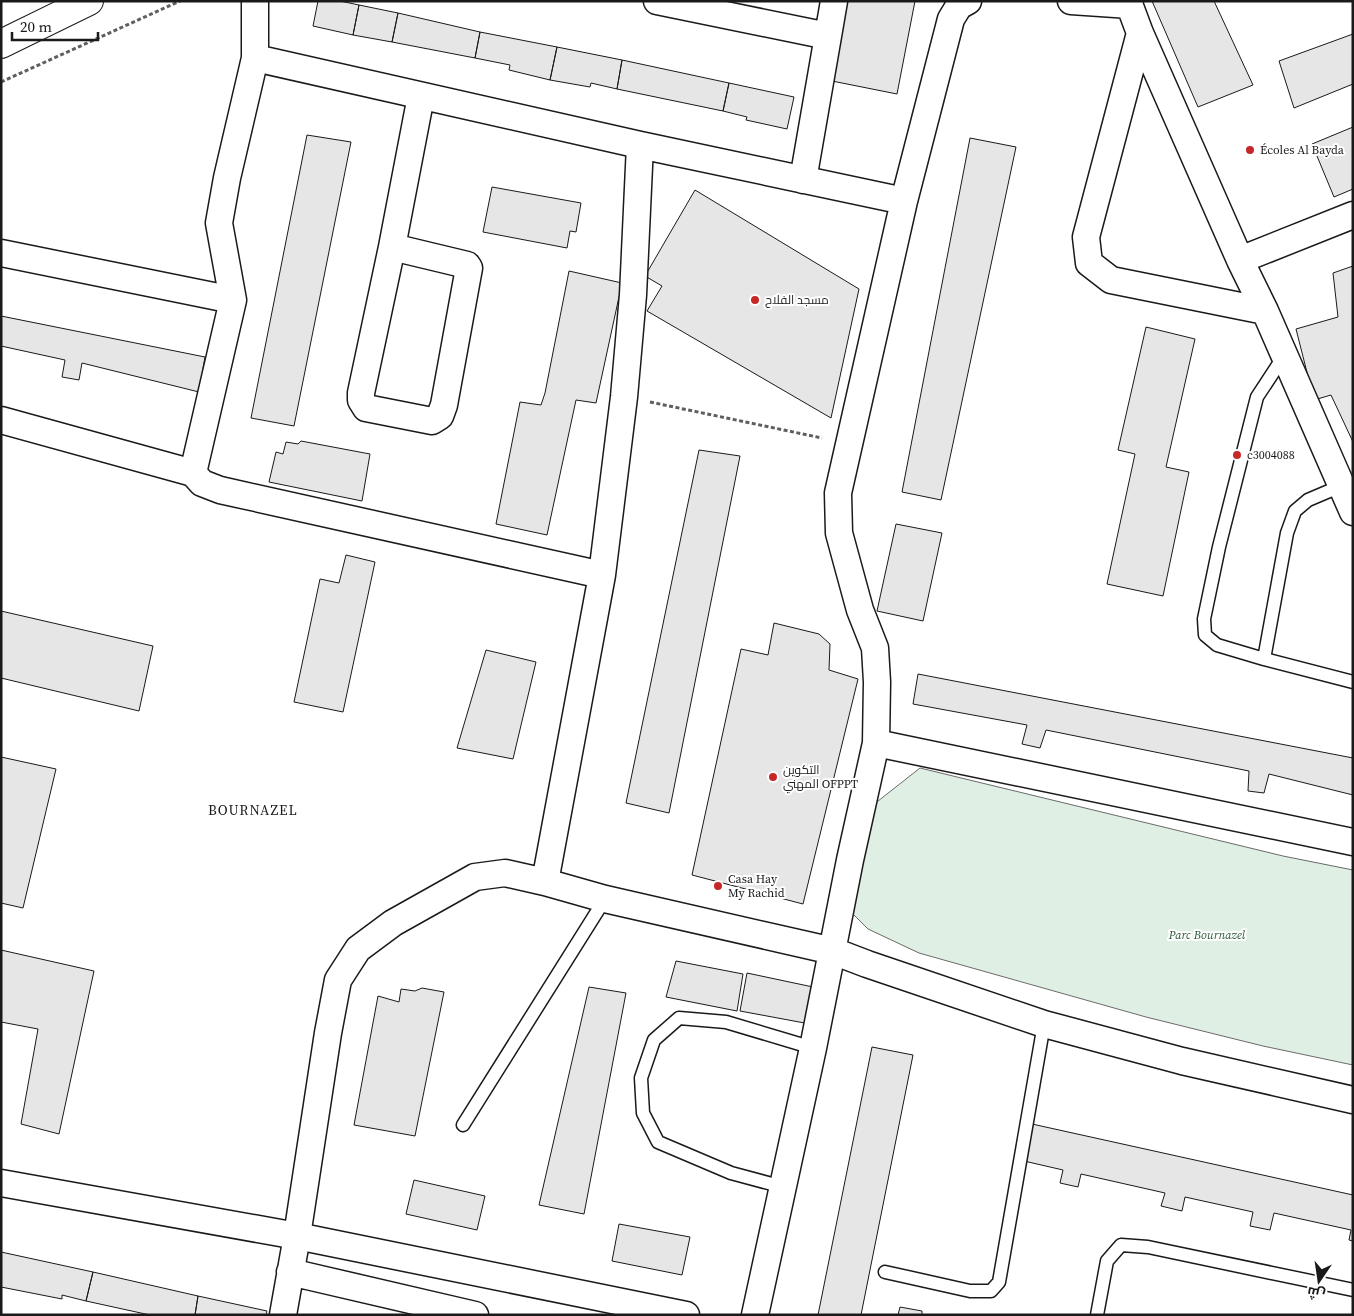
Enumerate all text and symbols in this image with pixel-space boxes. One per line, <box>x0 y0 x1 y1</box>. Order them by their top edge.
scale bar <box>12 10 99 42</box>
text: 20 m <box>20 16 52 37</box>
place label: Écoles Al Bayda <box>1260 142 1345 158</box>
marker: Écoles Al Bayda <box>1244 144 1256 156</box>
place label: مسجد الفلاح <box>765 292 829 308</box>
marker: مسجد الفلاح <box>749 294 761 306</box>
place label: c3004088 <box>1247 447 1295 463</box>
marker: c3004088 <box>1231 449 1243 461</box>
place label: التكوين المهني OFPPT <box>783 762 859 794</box>
marker: التكوين المهني OFPPT <box>767 771 779 783</box>
district label: BOURNAZEL <box>208 800 298 820</box>
place label: Casa Hay My Rachid <box>728 871 785 901</box>
marker: Casa Hay My Rachid <box>712 880 724 892</box>
park label: Parc Bournazel <box>1168 927 1246 943</box>
north arrow <box>1294 1256 1344 1306</box>
text: ش <box>1305 1282 1327 1305</box>

